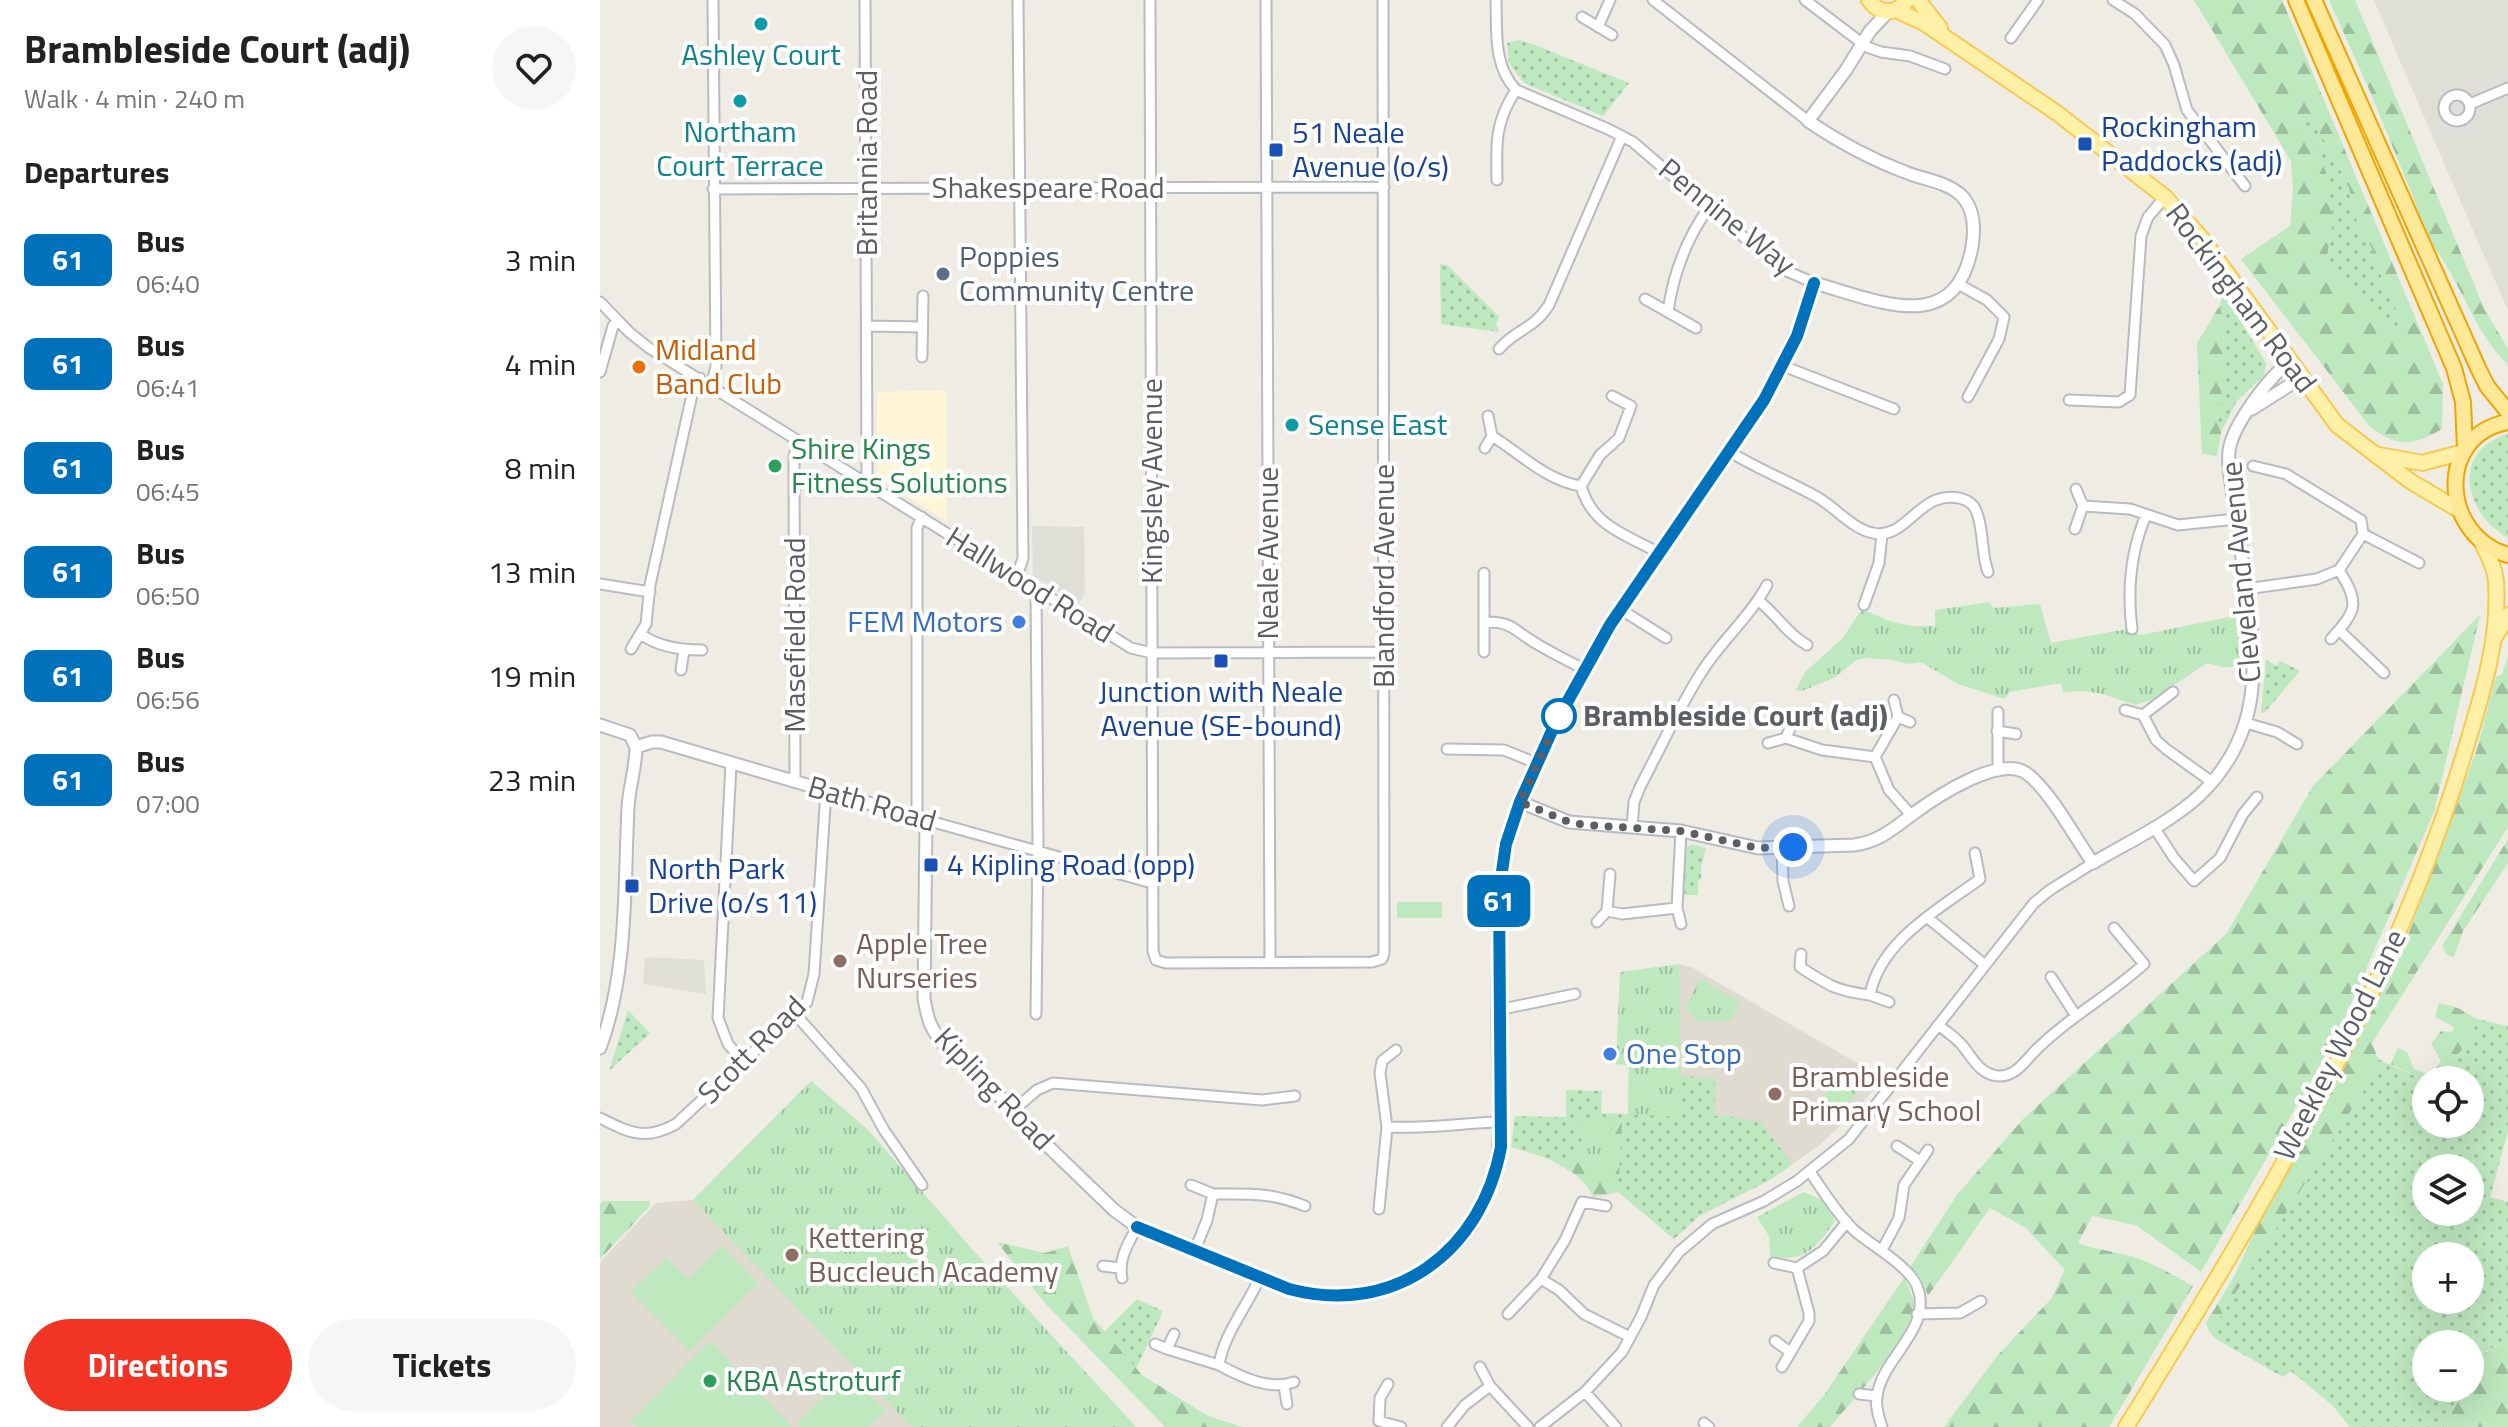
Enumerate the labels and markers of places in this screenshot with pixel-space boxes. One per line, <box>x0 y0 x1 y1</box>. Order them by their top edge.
marker: Ashley Court <box>752 15 770 33</box>
place label: Ashley Court <box>681 31 841 77</box>
marker: Northam Court Terrace <box>731 92 749 110</box>
place label: Rockingham Paddocks (adj) <box>2101 103 2282 183</box>
place label: Northam Court Terrace <box>656 108 824 188</box>
place label: 51 Neale Avenue (o/s) <box>1292 109 1449 189</box>
marker: Rockingham Paddocks (adj) <box>2076 135 2094 153</box>
marker: 51 Neale Avenue (o/s) <box>1267 141 1285 159</box>
place label: Poppies Community Centre <box>959 233 1194 313</box>
marker: Poppies Community Centre <box>934 265 952 283</box>
place label: Midland Band Club <box>655 326 782 406</box>
marker: Midland Band Club <box>630 358 648 376</box>
place label: Sense East <box>1308 401 1448 447</box>
marker: Sense East <box>1283 416 1301 434</box>
place label: Shire Kings Fitness Solutions <box>791 425 1008 505</box>
marker: Shire Kings Fitness Solutions <box>766 457 784 475</box>
place label: FEM Motors <box>847 598 1003 644</box>
marker: FEM Motors <box>1010 613 1028 631</box>
marker: Junction with Neale Avenue (SE-bound) <box>1212 652 1230 670</box>
place label: Junction with Neale Avenue (SE-bound) <box>1099 668 1343 748</box>
place label: Brambleside Court (adj) <box>1583 692 1888 738</box>
marker: Brambleside Court (adj) <box>1542 699 1576 733</box>
place label: 4 Kipling Road (opp) <box>947 841 1195 887</box>
place label: North Park Drive (o/s 11) <box>648 845 817 925</box>
marker: 4 Kipling Road (opp) <box>922 856 940 874</box>
marker: North Park Drive (o/s 11) <box>623 877 641 895</box>
place label: Apple Tree Nurseries <box>856 920 988 1000</box>
marker: Apple Tree Nurseries <box>831 952 849 970</box>
place label: One Stop <box>1626 1030 1742 1076</box>
marker: One Stop <box>1601 1045 1619 1063</box>
place label: Brambleside Primary School <box>1791 1053 1981 1133</box>
marker: Brambleside Primary School <box>1766 1085 1784 1103</box>
place label: Kettering Buccleuch Academy <box>808 1214 1058 1294</box>
marker: Kettering Buccleuch Academy <box>783 1246 801 1264</box>
place label: KBA Astroturf <box>726 1357 901 1403</box>
marker: KBA Astroturf <box>701 1372 719 1390</box>

